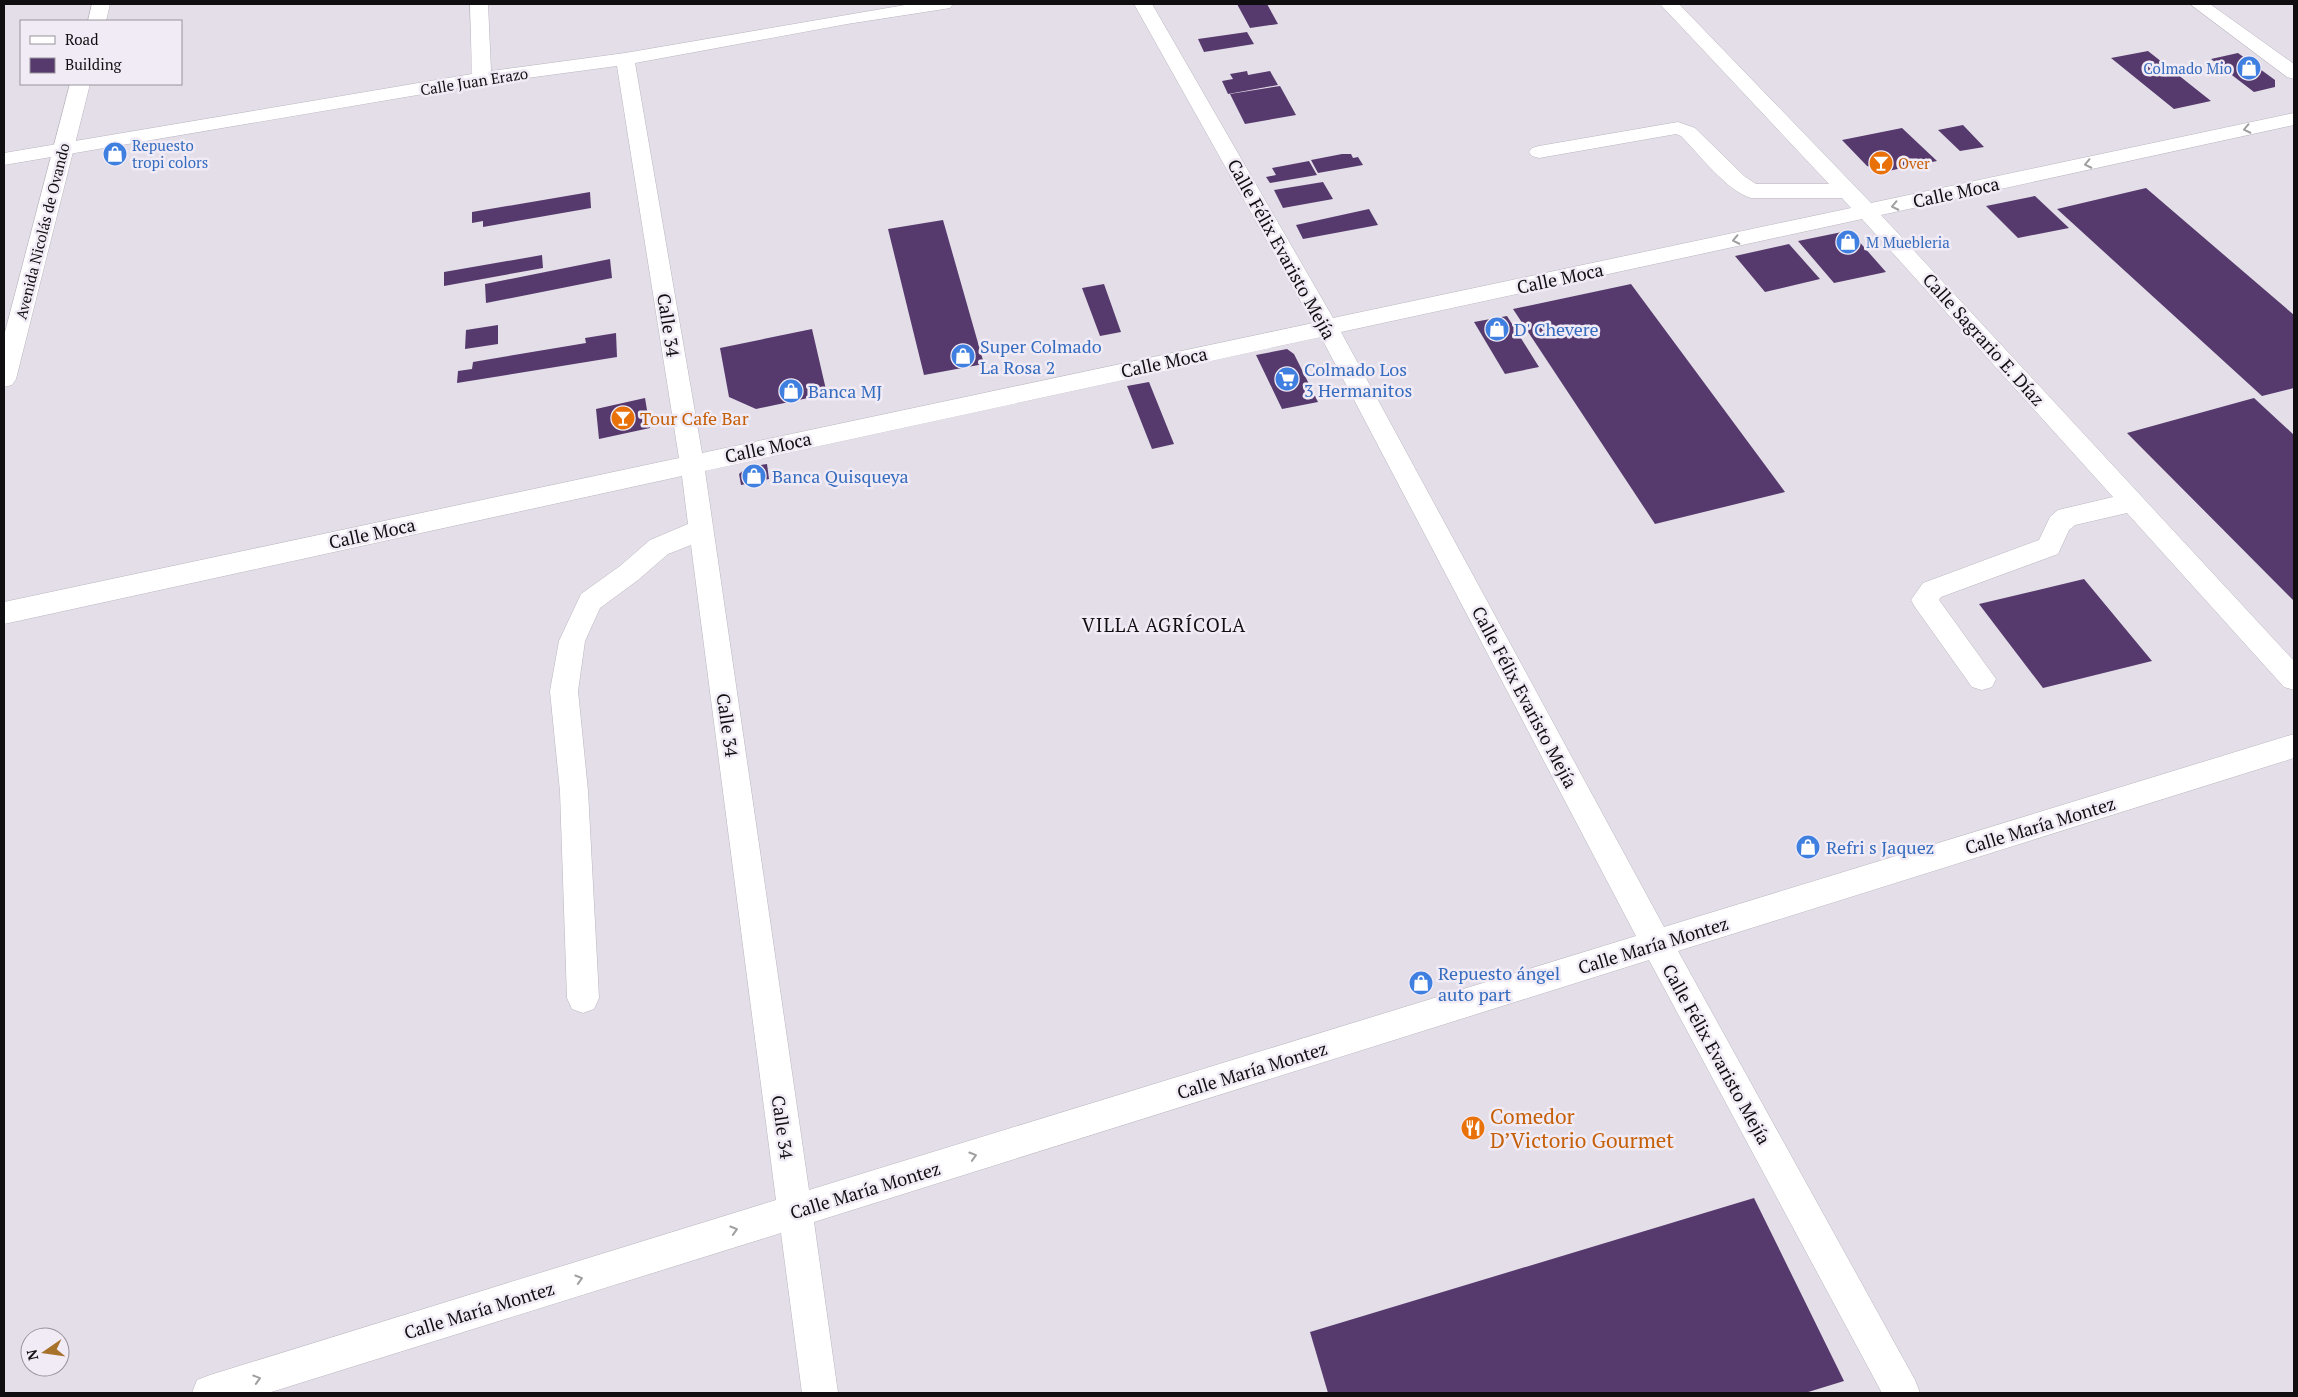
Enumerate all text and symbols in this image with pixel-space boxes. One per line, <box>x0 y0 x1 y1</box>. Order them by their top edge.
legend <box>20 20 182 85</box>
text: Road <box>65 29 98 49</box>
text: Building <box>65 54 123 74</box>
shop icon: Colmado Mio <box>2236 55 2262 81</box>
place label: Colmado Mio <box>2143 58 2232 78</box>
street label: Calle Juan Erazo <box>419 63 529 99</box>
one-way arrow <box>2242 123 2251 134</box>
place label: Repuesto tropi colors <box>132 135 208 172</box>
street label: Avenida Nicolás de Ovando <box>10 141 74 321</box>
shop icon: Repuesto tropi colors <box>102 141 128 167</box>
bar icon: Over <box>1868 150 1894 176</box>
place label: Over <box>1898 153 1930 173</box>
street label: Calle Félix Evaristo Mejía <box>1222 155 1342 343</box>
one-way arrow <box>2083 158 2092 168</box>
street label: Calle Moca <box>1910 171 2002 213</box>
one-way arrow <box>1890 200 1899 211</box>
shop icon: M Muebleria <box>1835 229 1861 255</box>
place label: M Muebleria <box>1866 232 1950 252</box>
one-way arrow <box>1732 234 1740 245</box>
street label: Calle Moca <box>1514 257 1606 299</box>
street label: Calle Sagrario E. Díaz <box>1918 267 2050 411</box>
street label: Calle 34 <box>652 291 686 359</box>
shop icon: D' Chevere <box>1484 316 1510 342</box>
place label: D' Chevere <box>1514 317 1599 341</box>
place label: Super Colmado La Rosa 2 <box>980 334 1102 379</box>
street label: Calle Moca <box>1118 341 1210 383</box>
shop icon: Super Colmado La Rosa 2 <box>950 343 976 369</box>
place label: Colmado Los 3 Hermanitos <box>1304 357 1412 402</box>
supermarket icon: Colmado Los 3 Hermanitos <box>1274 366 1300 392</box>
shop icon: Banca MJ <box>778 378 804 404</box>
place label: Banca MJ <box>808 379 882 403</box>
bar icon: Tour Cafe Bar <box>610 405 636 431</box>
place label: Tour Cafe Bar <box>640 406 749 430</box>
street label: Calle Moca <box>722 426 814 468</box>
shop icon: Banca Quisqueya <box>741 463 767 489</box>
place label: Banca Quisqueya <box>772 464 909 488</box>
street label: Calle Moca <box>326 512 418 554</box>
street label: Calle Félix Evaristo Mejía <box>1467 602 1583 792</box>
district label: VILLA AGRÍCOLA <box>1082 612 1246 637</box>
street label: Calle 34 <box>712 692 744 759</box>
street label: Calle María Montez <box>1962 791 2118 859</box>
shop icon: Refri s Jaquez <box>1795 834 1821 860</box>
place label: Refri s Jaquez <box>1826 835 1934 859</box>
street label: Calle María Montez <box>1575 911 1731 979</box>
street label: Calle Félix Evaristo Mejía <box>1657 960 1777 1148</box>
place label: Repuesto ángel auto part <box>1438 961 1560 1006</box>
shop icon: Repuesto ángel auto part <box>1408 970 1434 996</box>
street label: Calle María Montez <box>1174 1036 1330 1104</box>
street label: Calle 34 <box>767 1094 799 1161</box>
place label: Comedor D’Victorio Gourmet <box>1490 1102 1674 1154</box>
restaurant icon: Comedor D’Victorio Gourmet <box>1460 1115 1486 1141</box>
one-way arrow <box>968 1152 976 1162</box>
street label: Calle María Montez <box>787 1156 943 1224</box>
one-way arrow <box>729 1226 738 1236</box>
one-way arrow <box>574 1274 582 1284</box>
street label: Calle María Montez <box>401 1276 557 1344</box>
north arrow <box>20 1327 70 1377</box>
text: N <box>21 1347 42 1362</box>
one-way arrow <box>252 1374 260 1384</box>

